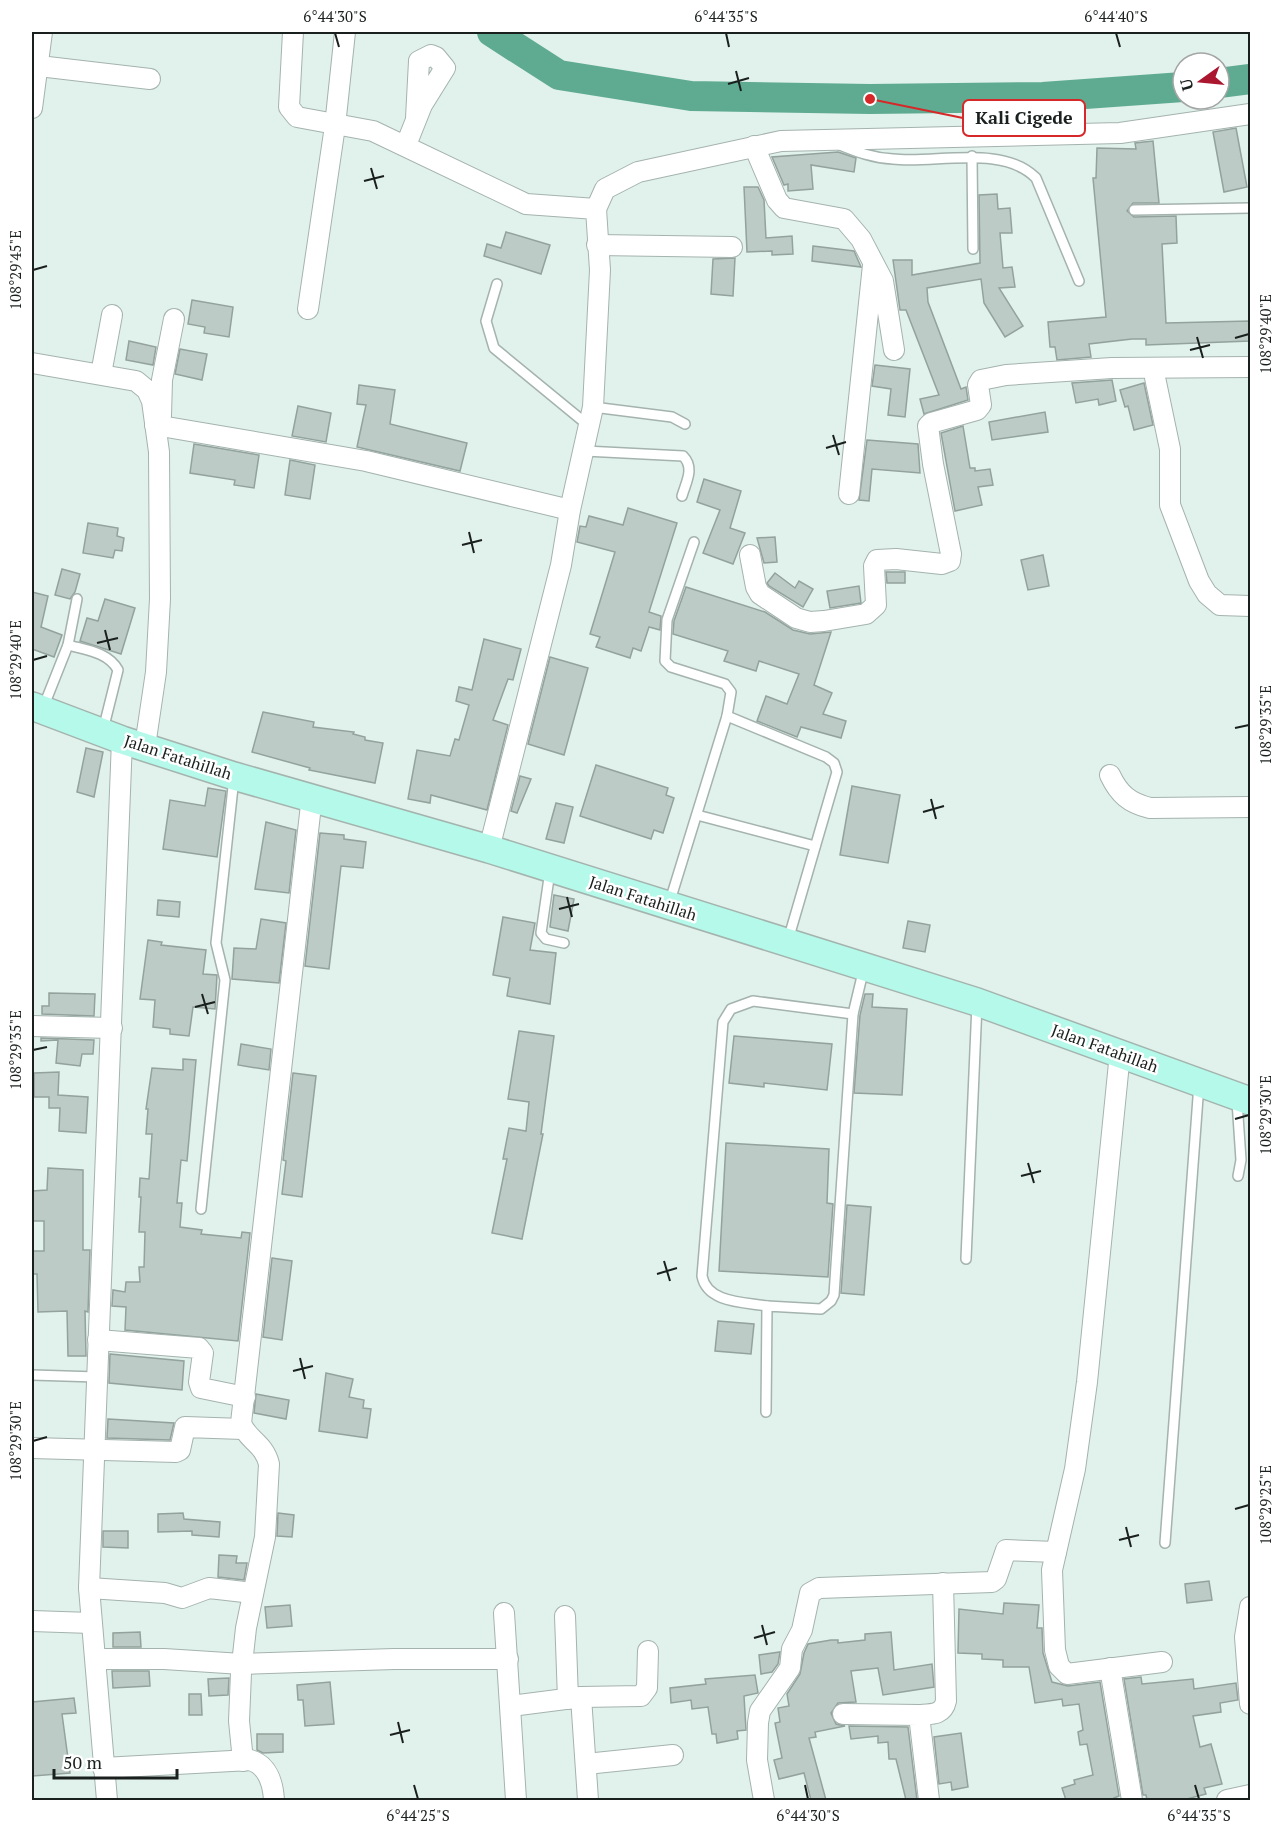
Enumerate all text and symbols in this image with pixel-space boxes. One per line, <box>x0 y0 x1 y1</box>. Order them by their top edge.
text: 6°44'30"S <box>303 6 367 26</box>
text: 6°44'35"S <box>694 6 758 26</box>
text: 6°44'40"S <box>1084 6 1148 26</box>
north arrow <box>1171 51 1231 111</box>
text: U <box>1174 76 1199 93</box>
callout: Kali Cigede <box>963 100 1085 136</box>
text: Kali Cigede <box>975 105 1073 129</box>
text: 108°29'45"E <box>5 230 25 310</box>
text: 108°29'40"E <box>1255 294 1275 374</box>
text: 108°29'40"E <box>5 620 25 700</box>
text: 108°29'35"E <box>1255 685 1275 765</box>
street label: Jalan Fatahillah <box>121 729 235 785</box>
street label: Jalan Fatahillah <box>586 870 700 926</box>
text: 108°29'35"E <box>5 1010 25 1090</box>
street label: Jalan Fatahillah <box>1049 1019 1162 1078</box>
text: 108°29'30"E <box>1255 1075 1275 1155</box>
text: 108°29'30"E <box>5 1401 25 1481</box>
text: 108°29'25"E <box>1255 1465 1275 1545</box>
scale bar <box>54 1742 177 1780</box>
text: 50 m <box>63 1750 103 1774</box>
text: 6°44'25"S <box>386 1805 450 1825</box>
text: 6°44'30"S <box>776 1805 840 1825</box>
text: 6°44'35"S <box>1167 1805 1231 1825</box>

